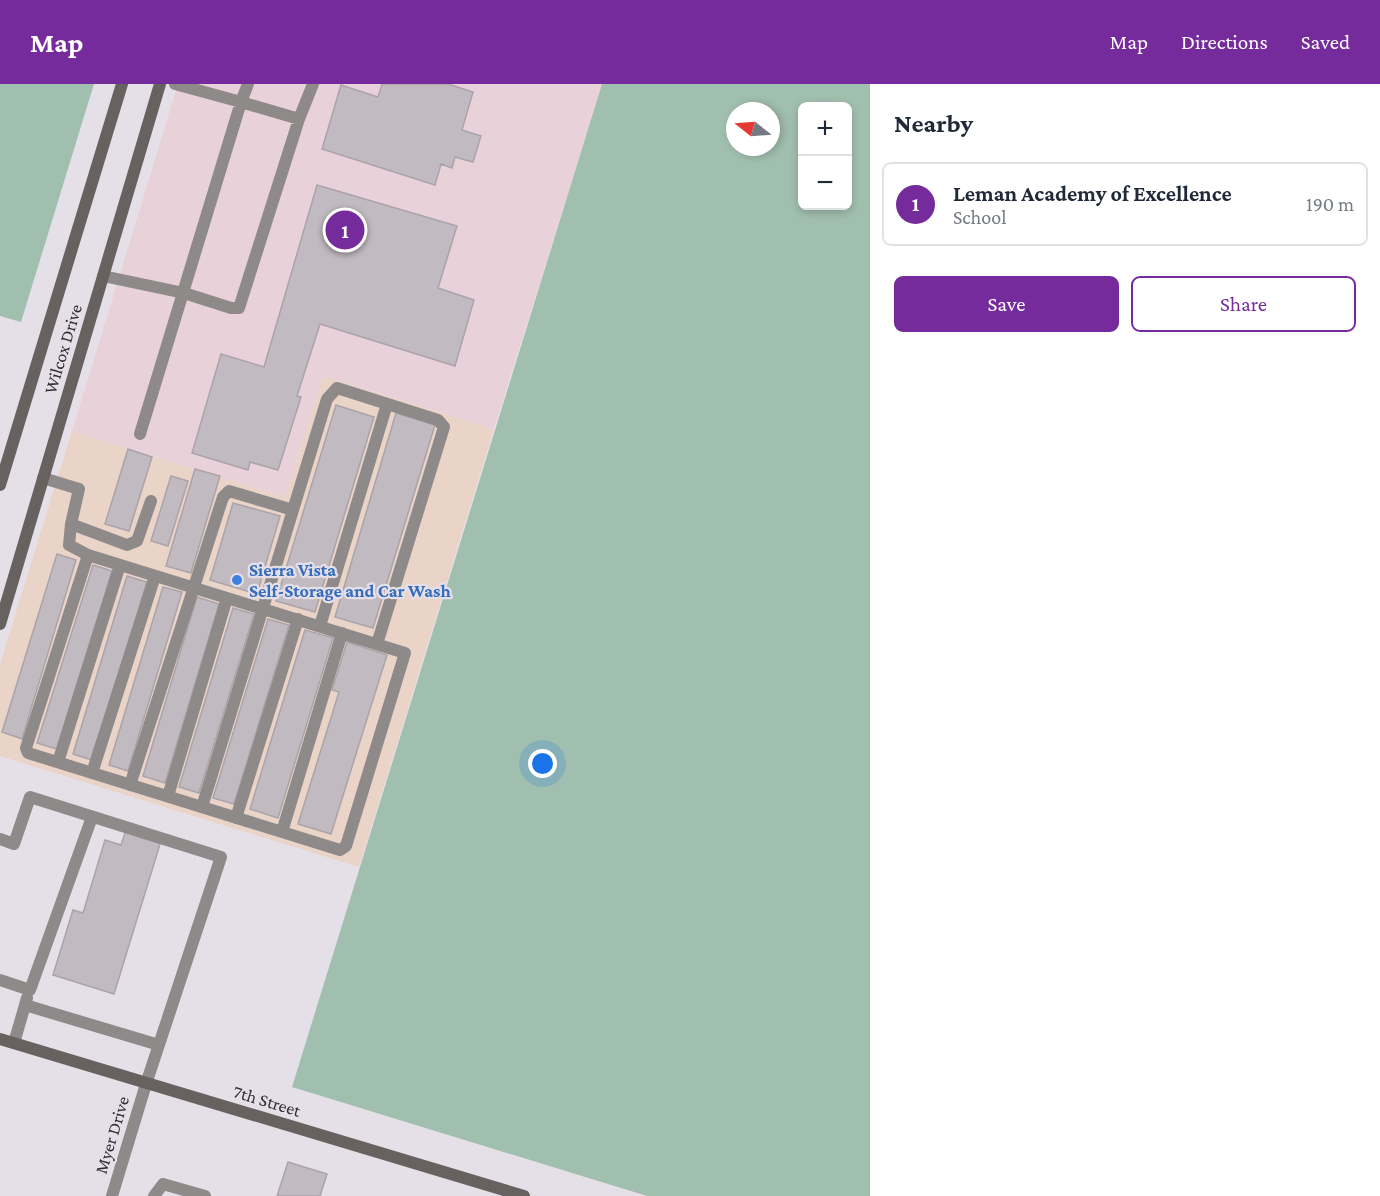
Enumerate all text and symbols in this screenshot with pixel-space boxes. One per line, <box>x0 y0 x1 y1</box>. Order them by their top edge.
text: Map <box>30 27 83 58</box>
text: Map <box>1110 30 1148 54</box>
text: Directions <box>1181 30 1268 54</box>
text: Saved <box>1301 30 1350 54</box>
north arrow <box>726 102 780 156</box>
map controls <box>798 102 852 210</box>
button: + <box>798 102 852 156</box>
text: Nearby <box>894 109 973 138</box>
button: − <box>798 156 852 210</box>
text: Leman Academy of Excellence <box>953 181 1232 206</box>
text: 1 <box>912 193 919 215</box>
text: 190 m <box>1306 193 1354 215</box>
text: School <box>953 206 1006 228</box>
pin: 1 <box>326 208 364 252</box>
button: Save <box>894 276 1119 332</box>
button: Share <box>1131 276 1356 332</box>
street label: Wilcox Drive <box>40 302 86 396</box>
place label: Sierra Vista Self-Storage and Car Wash <box>249 560 451 601</box>
marker: Sierra Vista Self-Storage and Car Wash <box>230 573 244 587</box>
your location <box>528 749 557 778</box>
street label: 7th Street <box>231 1081 304 1121</box>
street label: Myer Drive <box>91 1094 133 1176</box>

